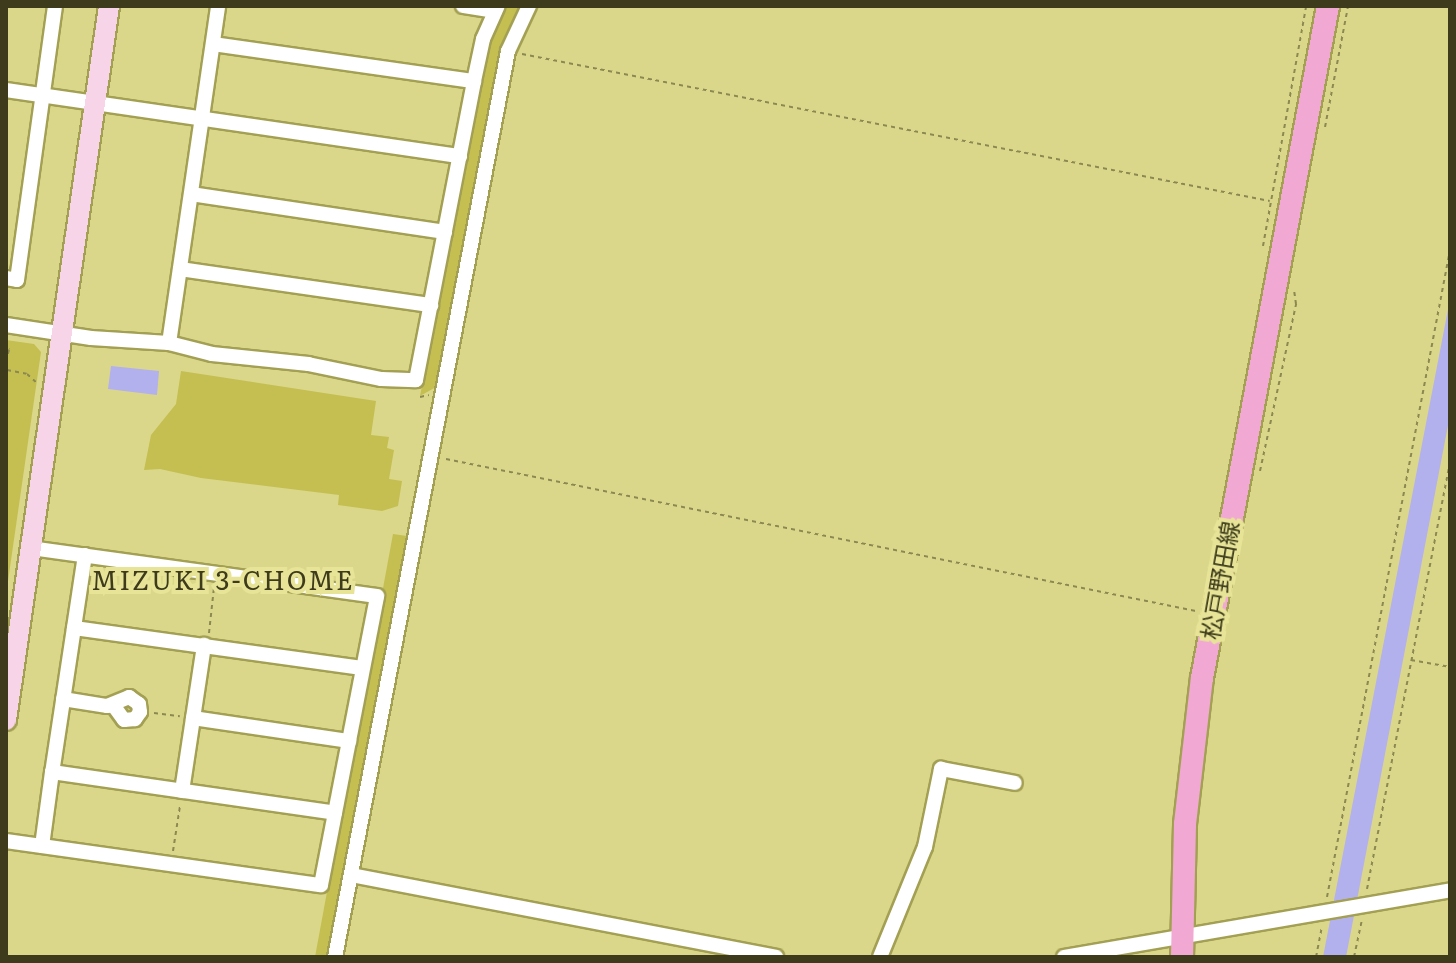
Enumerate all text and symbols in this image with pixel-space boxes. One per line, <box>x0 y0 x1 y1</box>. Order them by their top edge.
street label: 松戸野田線 <box>1194 518 1244 642</box>
district label: MIZUKI 3-CHOME <box>91 563 355 595</box>

